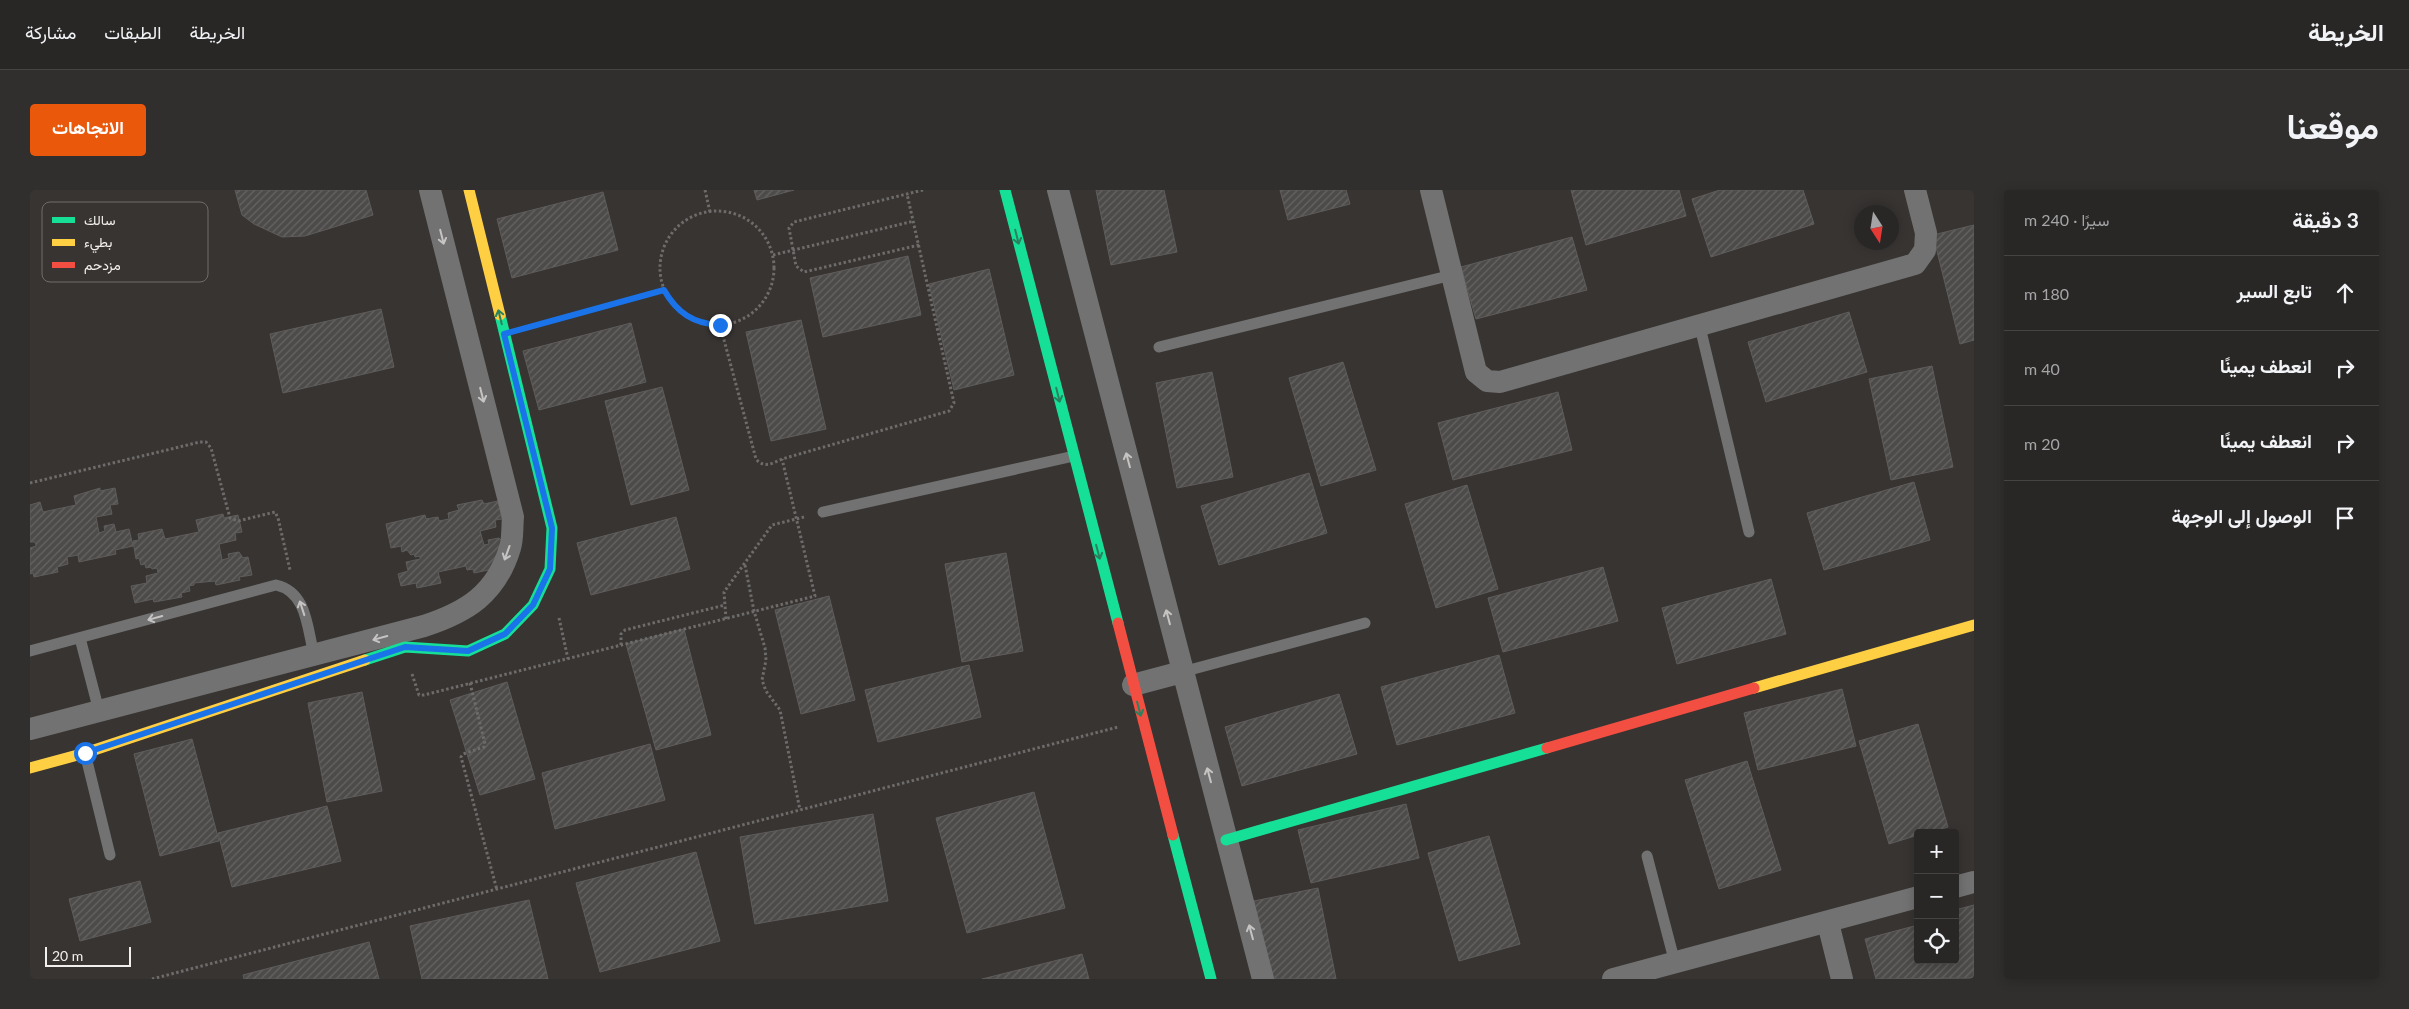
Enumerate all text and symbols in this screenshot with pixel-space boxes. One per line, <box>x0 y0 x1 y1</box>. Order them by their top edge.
text: الخريطة <box>2308 17 2384 46</box>
text: مشاركة <box>25 21 76 43</box>
text: الطبقات <box>104 21 161 43</box>
text: الخريطة <box>189 21 245 43</box>
button: الاتجاهات <box>30 104 146 156</box>
text: موقعنا <box>2286 104 2379 146</box>
legend <box>42 202 208 282</box>
north arrow <box>1854 205 1899 250</box>
text: 3 دقيقة <box>2292 207 2359 232</box>
text: سيرًا · 240 m <box>2024 210 2109 229</box>
text: سالك <box>84 211 115 228</box>
one-way arrow <box>438 229 447 245</box>
one-way arrow <box>1013 229 1022 245</box>
text: بطيء <box>84 233 112 254</box>
text: مزدحم <box>84 256 121 274</box>
text: تابع السير <box>2237 279 2312 302</box>
icon: ahead <box>2331 279 2359 307</box>
text: 180 m <box>2024 284 2069 303</box>
one-way arrow <box>495 310 504 326</box>
route end <box>709 314 732 337</box>
text: انعطف يمينًا <box>2220 354 2312 377</box>
icon: right <box>2331 354 2359 382</box>
text: 40 m <box>2024 359 2060 378</box>
one-way arrow <box>478 386 487 402</box>
one-way arrow <box>1054 386 1063 402</box>
text: انعطف يمينًا <box>2220 429 2312 452</box>
icon: right <box>2331 429 2359 457</box>
text: 20 m <box>2024 434 2060 453</box>
one-way arrow <box>1122 453 1132 469</box>
text: الوصول إلى الوجهة <box>2171 504 2312 527</box>
icon: arrive <box>2331 504 2359 532</box>
one-way arrow <box>1094 543 1104 559</box>
one-way arrow <box>502 545 511 560</box>
one-way arrow <box>296 600 306 616</box>
one-way arrow <box>1163 610 1172 626</box>
one-way arrow <box>148 613 164 623</box>
one-way arrow <box>372 633 388 643</box>
one-way arrow <box>1135 701 1145 717</box>
route start <box>74 742 97 765</box>
one-way arrow <box>1204 767 1214 783</box>
map controls <box>1914 829 1959 964</box>
button: + <box>1914 829 1959 874</box>
button: − <box>1914 874 1959 919</box>
button: locate <box>1914 919 1959 964</box>
one-way arrow <box>1245 924 1255 940</box>
scale bar <box>45 944 131 967</box>
text: 20 m <box>52 947 83 964</box>

